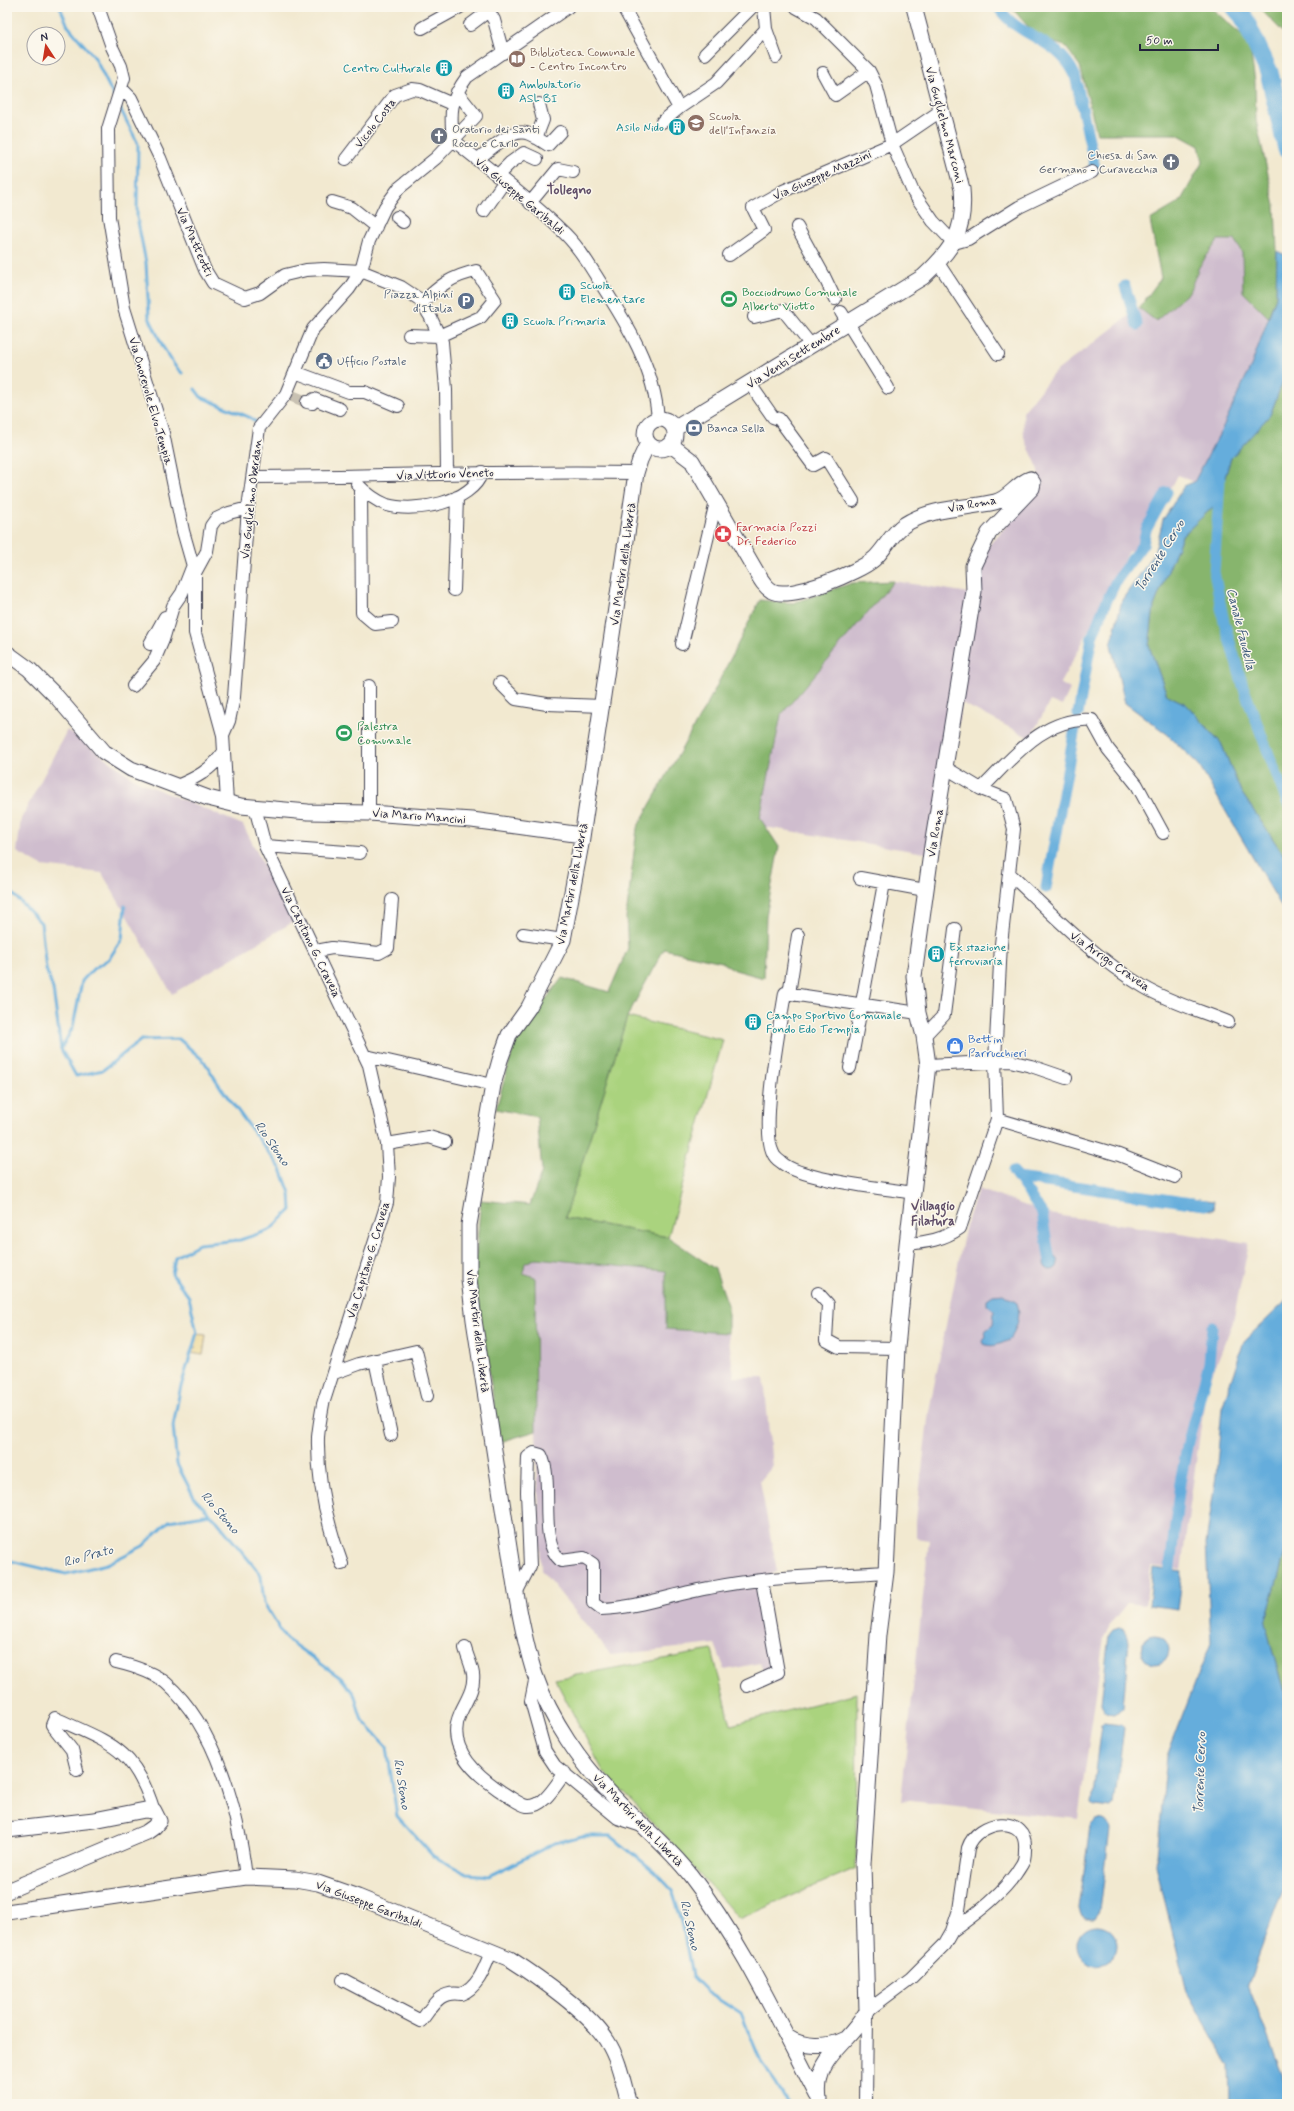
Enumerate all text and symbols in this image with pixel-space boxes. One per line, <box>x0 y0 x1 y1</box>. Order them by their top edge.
north arrow <box>26 26 66 66</box>
scale bar <box>1140 26 1218 52</box>
text: N <box>39 30 49 45</box>
text: 50 m <box>1146 33 1173 49</box>
place label: Biblioteca Comunale - Centro Incontro <box>530 45 635 75</box>
library icon: Biblioteca Comunale - Centro Incontro <box>507 49 527 69</box>
building icon: Centro Culturale <box>434 58 454 78</box>
place label: Centro Culturale <box>343 61 431 77</box>
street label: Via Guglielmo Marconi <box>920 65 967 186</box>
place label: Ambulatorio ASL BI <box>519 77 581 107</box>
building icon: Ambulatorio ASL BI <box>496 81 516 101</box>
street label: Vicolo Costa <box>351 95 400 152</box>
place label: Scuola dell'Infanzia <box>709 109 777 139</box>
school or university icon: Scuola dell'Infanzia <box>686 113 706 133</box>
building icon: Asilo Nido <box>667 117 687 137</box>
place label: Asilo Nido <box>616 120 664 136</box>
place label: Oratorio dei Santi Rocco e Carlo <box>452 122 540 152</box>
church icon: Oratorio dei Santi Rocco e Carlo <box>429 126 449 146</box>
street label: Via Giuseppe Mazzini <box>770 147 875 205</box>
place label: Chiesa di San Germano - Curavecchia <box>1039 148 1159 178</box>
church icon: Chiesa di San Germano - Curavecchia <box>1161 152 1181 172</box>
street label: Via Giuseppe Garibaldi <box>471 154 568 239</box>
district label: Tollegno <box>547 181 592 200</box>
street label: Via Matteotti <box>172 205 217 280</box>
place label: Scuola Elementare <box>580 278 645 308</box>
building icon: Scuola Elementare <box>557 282 577 302</box>
place label: Bocciodromo Comunale Alberto Viotto <box>742 285 857 315</box>
place label: Piazza Alpini d'Italia <box>384 287 453 317</box>
sports icon: Bocciodromo Comunale Alberto Viotto <box>719 289 739 309</box>
parking icon: Piazza Alpini d'Italia <box>456 291 476 311</box>
building icon: Scuola Primaria <box>500 311 520 331</box>
place label: Scuola Primaria <box>523 314 606 330</box>
street label: Via Venti Settembre <box>744 322 844 393</box>
street label: Via Onorevole Elvo Tempia <box>124 335 176 468</box>
public building icon: Ufficio Postale <box>314 351 334 371</box>
place label: Ufficio Postale <box>337 354 406 370</box>
bank icon: Banca Sella <box>684 418 704 438</box>
place label: Banca Sella <box>707 421 765 437</box>
street label: Via Guglielmo Oberdan <box>238 438 267 560</box>
street label: Via Vittorio Veneto <box>396 465 494 485</box>
street label: Via Roma <box>947 492 998 517</box>
street label: Via Martiri della Libertà <box>607 501 641 627</box>
water label: Torrente Cervo <box>1131 516 1190 595</box>
place label: Farmacia Pozzi Dr. Federico <box>736 520 817 550</box>
pharmacy icon: Farmacia Pozzi Dr. Federico <box>713 524 733 544</box>
water label: Canale Faudella <box>1222 586 1259 673</box>
place label: Palestra Comunale <box>357 719 412 749</box>
sports icon: Palestra Comunale <box>334 723 354 743</box>
street label: Via Mario Mancini <box>372 806 466 828</box>
street label: Via Roma <box>924 808 948 859</box>
street label: Via Martiri della Libertà <box>553 821 593 947</box>
street label: Via Capitano G. Craveia <box>276 884 344 1000</box>
street label: Via Arrigo Craveia <box>1066 928 1153 995</box>
place label: Ex stazione ferroviaria <box>949 940 1006 970</box>
building icon: Ex stazione ferroviaria <box>926 944 946 964</box>
place label: Campo Sportivo Comunale Fondo Edo Tempia <box>766 1008 901 1038</box>
building icon: Campo Sportivo Comunale Fondo Edo Tempia <box>743 1012 763 1032</box>
place label: Bettin Parrucchieri <box>968 1032 1027 1062</box>
shop icon: Bettin Parrucchieri <box>945 1036 965 1056</box>
water label: Rio Stono <box>250 1118 294 1170</box>
district label: Villaggio Filatura <box>911 1198 955 1230</box>
street label: Via Capitano G. Craveia <box>344 1200 394 1321</box>
street label: Via Martiri della Libertà <box>462 1269 493 1394</box>
water label: Rio Stono <box>197 1488 243 1538</box>
water label: Rio Prato <box>62 1542 115 1571</box>
water label: Torrente Cervo <box>1191 1731 1210 1814</box>
water label: Rio Stono <box>389 1758 414 1811</box>
street label: Via Martiri della Libertà <box>588 1771 686 1871</box>
street label: Via Giuseppe Garibaldi <box>313 1877 424 1933</box>
water label: Rio Stono <box>676 1899 704 1953</box>

